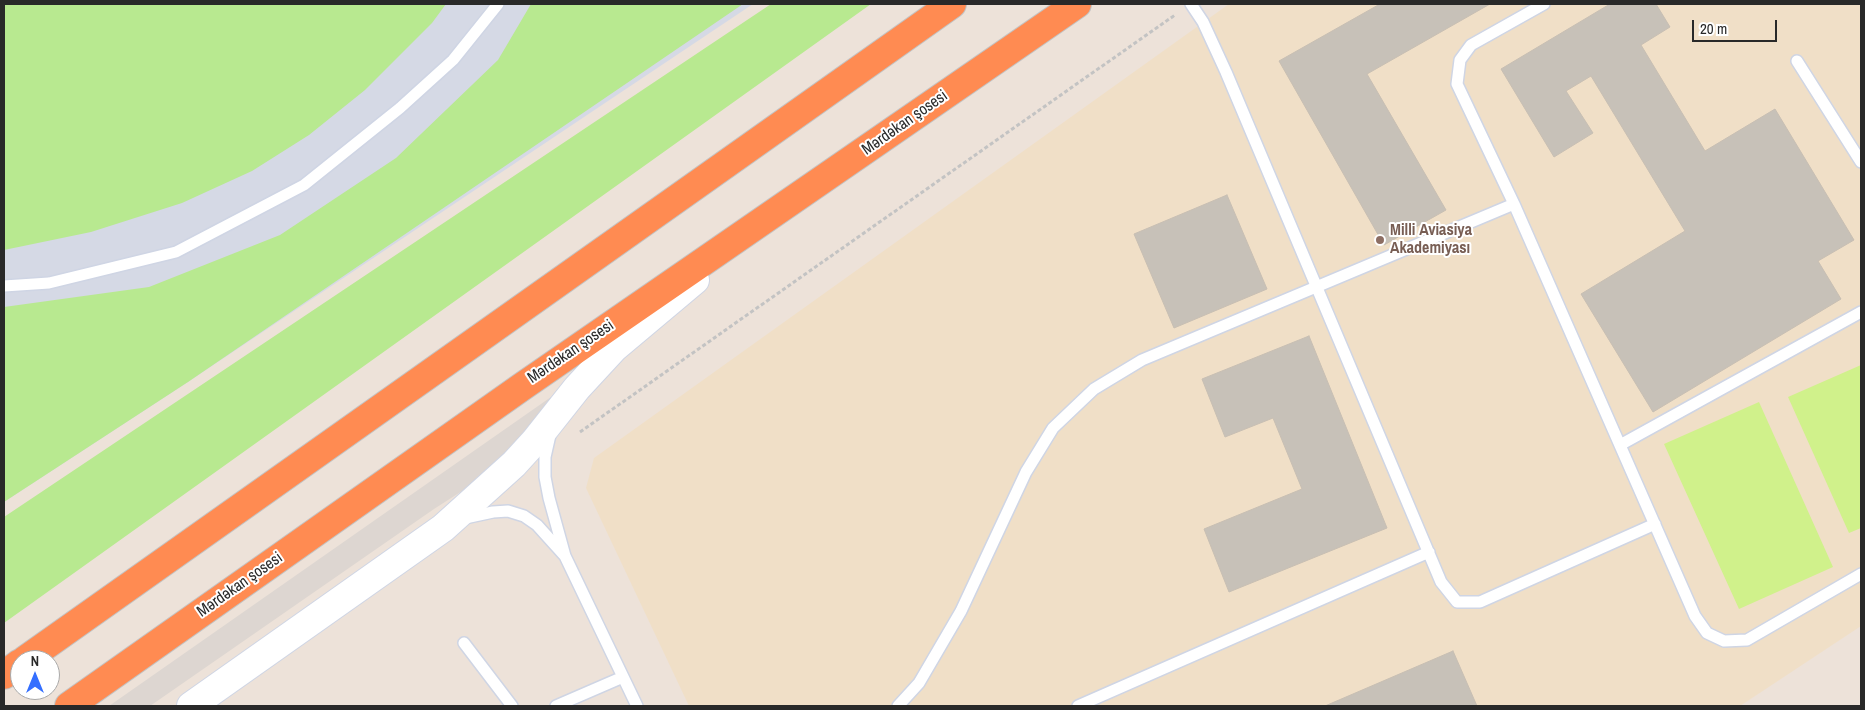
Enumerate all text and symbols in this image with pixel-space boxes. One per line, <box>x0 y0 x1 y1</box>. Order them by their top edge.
scale bar <box>1695 10 1780 42</box>
text: 20 m <box>1700 18 1727 39</box>
street label: Mərdəkan şosesi <box>859 86 951 160</box>
place label: Milli Aviasiya Akademiyası <box>1390 221 1472 259</box>
marker: Milli Aviasiya Akademiyası <box>1374 234 1386 246</box>
street label: Mərdəkan şosesi <box>524 316 618 388</box>
street label: Mərdəkan şosesi <box>194 548 286 622</box>
north arrow <box>10 650 60 700</box>
text: N <box>31 652 39 670</box>

